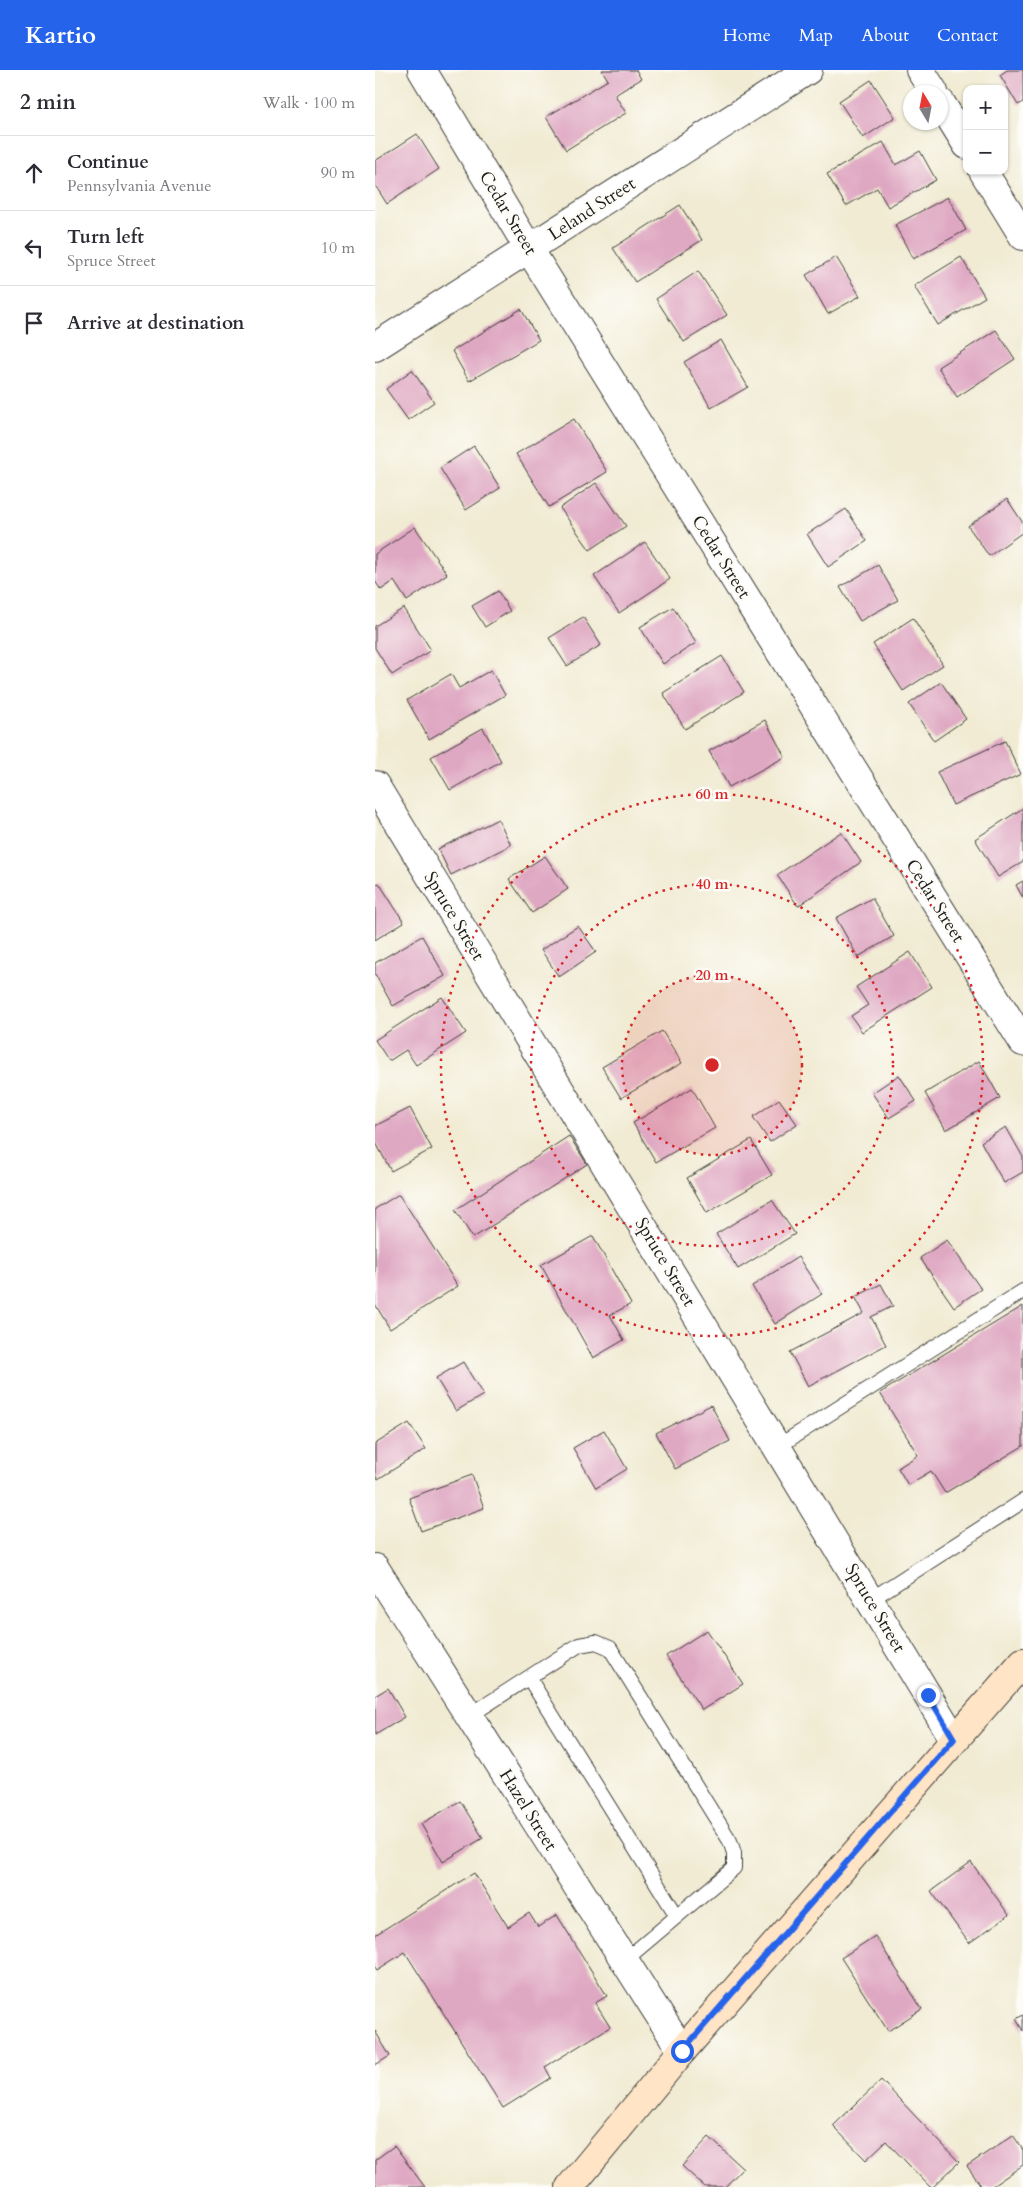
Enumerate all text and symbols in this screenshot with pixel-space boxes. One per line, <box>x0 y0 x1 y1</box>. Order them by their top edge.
text: Kartio <box>25 19 96 52</box>
text: Home <box>723 23 771 48</box>
text: Map <box>799 23 833 48</box>
text: About <box>861 23 909 48</box>
text: Contact <box>937 23 998 48</box>
north arrow <box>903 85 948 130</box>
map controls <box>963 85 1008 175</box>
button: + <box>963 85 1008 130</box>
text: 2 min <box>20 88 76 117</box>
text: Walk · 100 m <box>263 92 355 114</box>
button: − <box>963 130 1008 175</box>
text: Continue <box>67 149 149 175</box>
icon: ahead <box>20 159 48 187</box>
text: 90 m <box>321 162 355 184</box>
street label: Cedar Street <box>473 166 543 260</box>
street label: Leland Street <box>544 171 641 247</box>
text: Pennsylvania Avenue <box>67 175 211 197</box>
text: Turn left <box>67 224 144 250</box>
icon: left <box>20 234 48 262</box>
text: 10 m <box>321 237 355 259</box>
text: Spruce Street <box>67 250 156 272</box>
icon: arrive <box>20 309 48 337</box>
text: Arrive at destination <box>67 310 244 336</box>
street label: Cedar Street <box>685 511 757 604</box>
text: 60 m <box>695 784 729 804</box>
street label: Cedar Street <box>899 855 971 948</box>
street label: Spruce Street <box>418 867 491 965</box>
text: 40 m <box>695 874 729 894</box>
text: 20 m <box>695 965 729 985</box>
centre of rings <box>703 1056 721 1074</box>
street label: Spruce Street <box>629 1213 702 1311</box>
street label: Spruce Street <box>839 1559 912 1657</box>
route end <box>917 1684 940 1707</box>
street label: Hazel Street <box>493 1764 563 1856</box>
route start <box>671 2040 694 2063</box>

